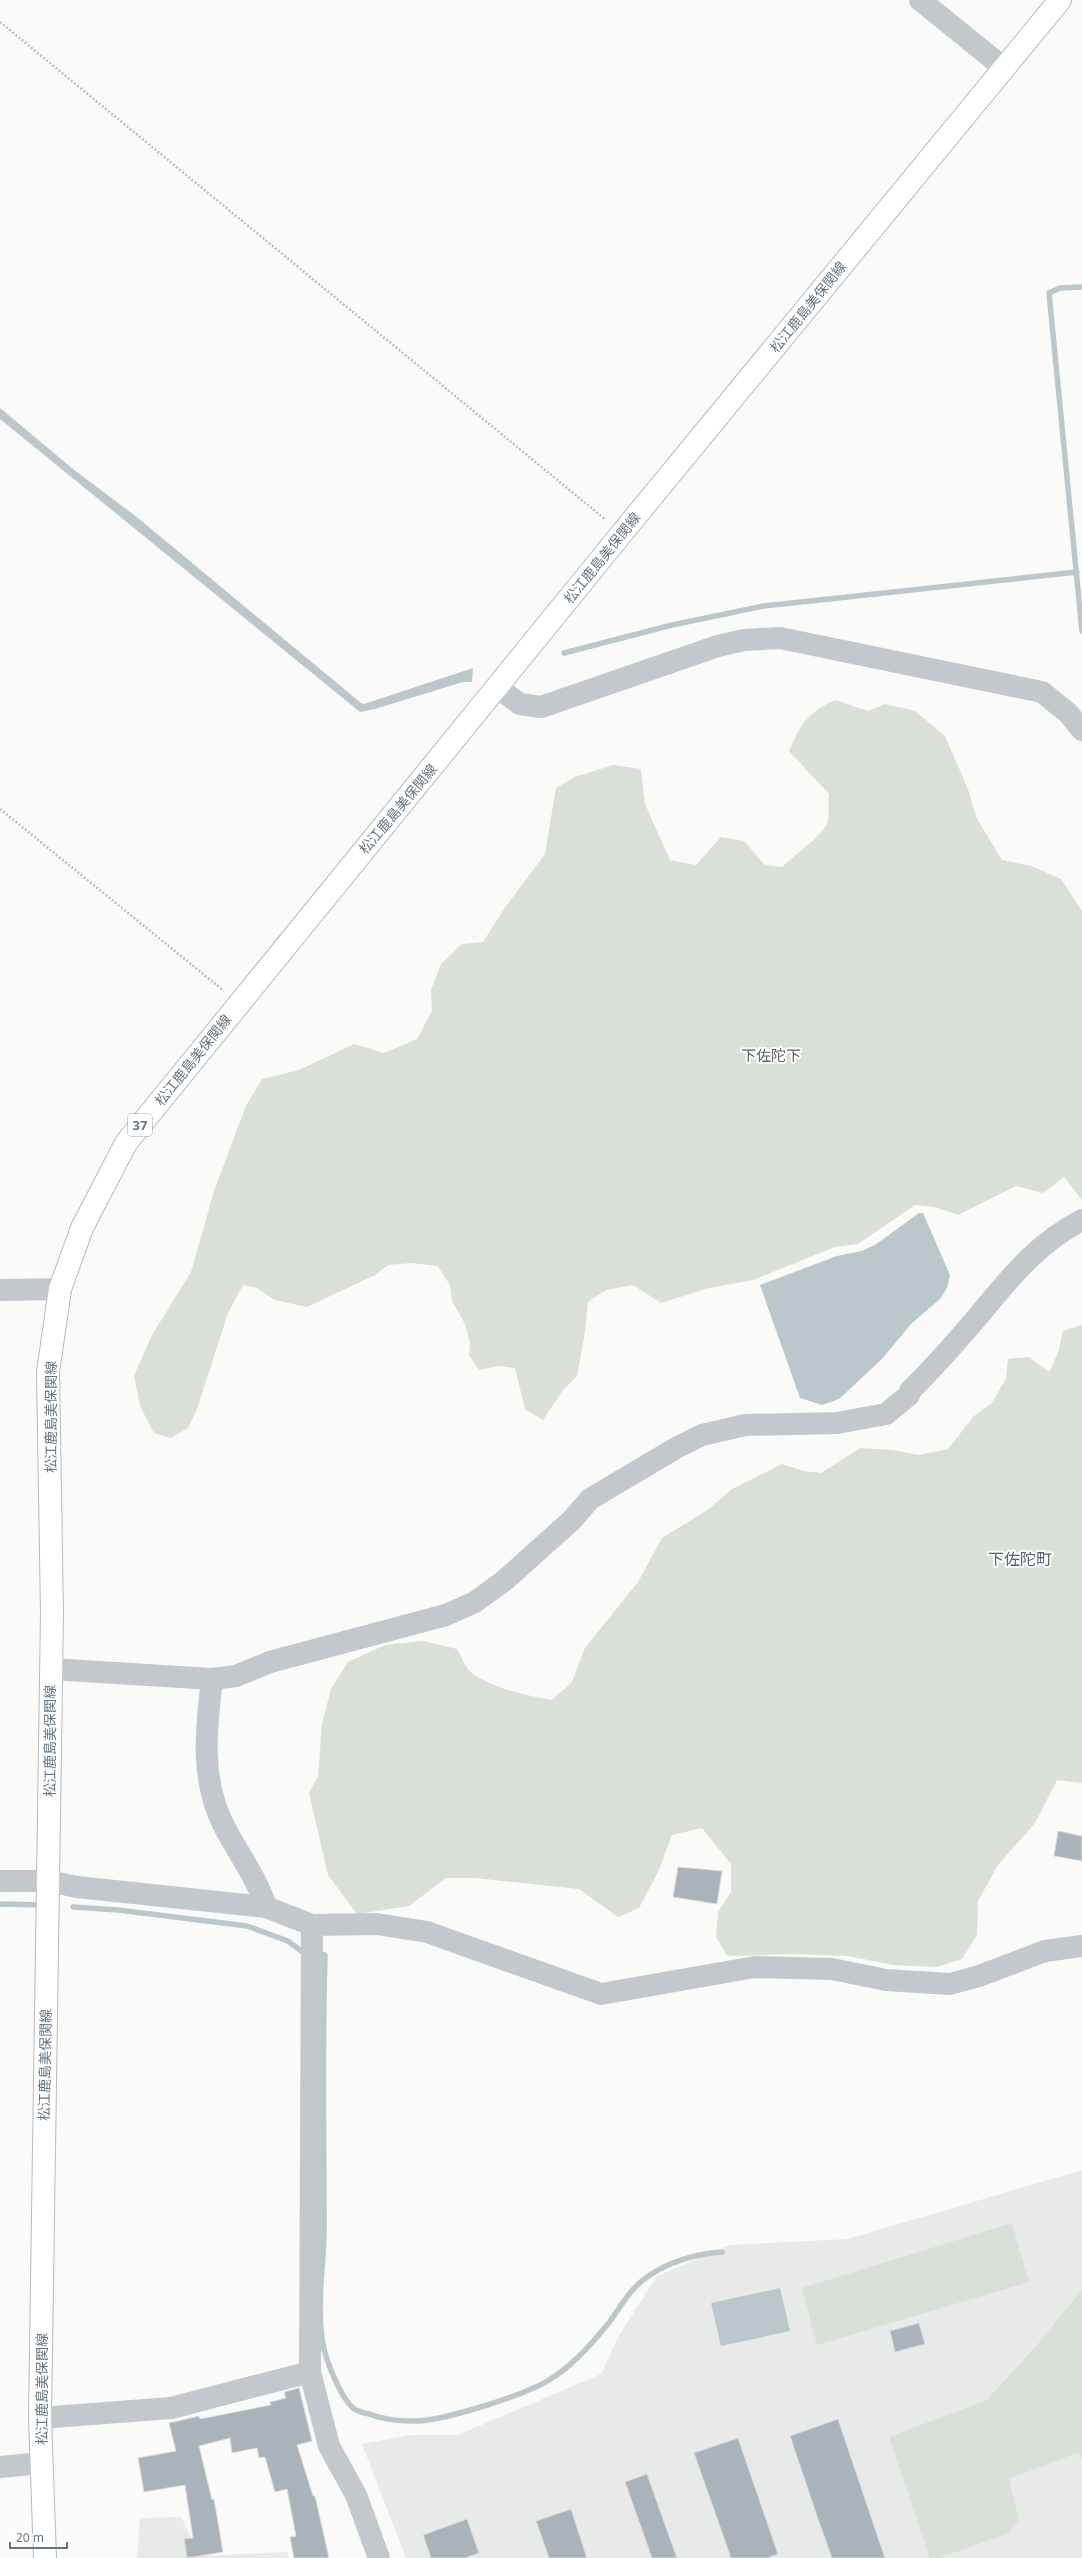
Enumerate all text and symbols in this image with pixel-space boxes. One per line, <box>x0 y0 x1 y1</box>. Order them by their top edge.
street label: 松江鹿島美保関線 <box>765 257 850 356</box>
street label: 松江鹿島美保関線 <box>559 508 644 607</box>
street label: 松江鹿島美保関線 <box>354 760 441 858</box>
street label: 松江鹿島美保関線 <box>150 1010 235 1109</box>
district label: 下佐陀下 <box>741 1045 801 1065</box>
road number: 37 <box>128 1114 152 1136</box>
street label: 松江鹿島美保関線 <box>41 1361 60 1473</box>
district label: 下佐陀町 <box>988 1548 1052 1570</box>
street label: 松江鹿島美保関線 <box>40 1685 59 1797</box>
street label: 松江鹿島美保関線 <box>34 2009 55 2121</box>
street label: 松江鹿島美保関線 <box>32 2333 51 2445</box>
scale bar <box>10 2524 67 2550</box>
text: 20 m <box>16 2529 44 2546</box>

